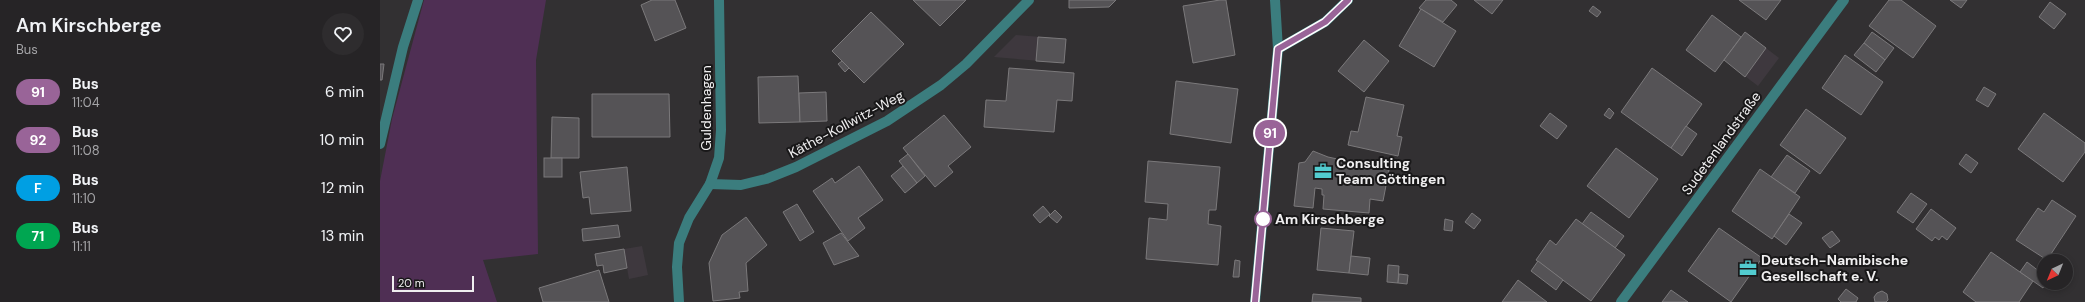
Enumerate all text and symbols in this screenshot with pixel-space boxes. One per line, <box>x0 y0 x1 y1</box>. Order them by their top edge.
text: Am Kirschberge <box>16 13 162 38</box>
button: heart <box>322 13 364 55</box>
text: Bus <box>16 41 38 58</box>
street label: Guldenhagen <box>697 65 715 151</box>
text: Bus <box>72 74 99 94</box>
text: 6 min <box>325 82 364 102</box>
text: 91 <box>31 83 45 101</box>
street label: Käthe-Kollwitz-Weg <box>785 86 907 162</box>
street label: Sudetenlandstraße <box>1677 88 1765 198</box>
text: 11:04 <box>72 94 100 111</box>
line badge: 91 <box>1252 120 1288 146</box>
text: Bus <box>72 122 99 142</box>
text: 91 <box>1263 124 1277 142</box>
text: 10 min <box>319 130 364 150</box>
text: 92 <box>30 131 46 149</box>
text: 11:08 <box>72 142 100 159</box>
place label: Consulting Team Göttingen <box>1336 154 1445 188</box>
office icon: Consulting Team Göttingen <box>1313 161 1333 181</box>
text: Bus <box>72 170 99 190</box>
text: 12 min <box>321 178 364 198</box>
text: F <box>34 179 42 197</box>
text: 11:10 <box>72 190 96 207</box>
marker: Am Kirschberge <box>1254 210 1272 228</box>
place label: Am Kirschberge <box>1275 210 1384 228</box>
text: Bus <box>72 218 99 238</box>
text: 13 min <box>321 226 364 246</box>
text: 71 <box>32 227 44 245</box>
text: 11:11 <box>72 238 91 255</box>
place label: Deutsch-Namibische Gesellschaft e. V. <box>1761 251 1908 285</box>
north arrow <box>2037 254 2073 290</box>
map controls <box>2037 254 2073 290</box>
office icon: Deutsch-Namibische Gesellschaft e. V. <box>1738 258 1758 278</box>
scale bar <box>392 274 474 293</box>
text: 20 m <box>398 276 424 290</box>

